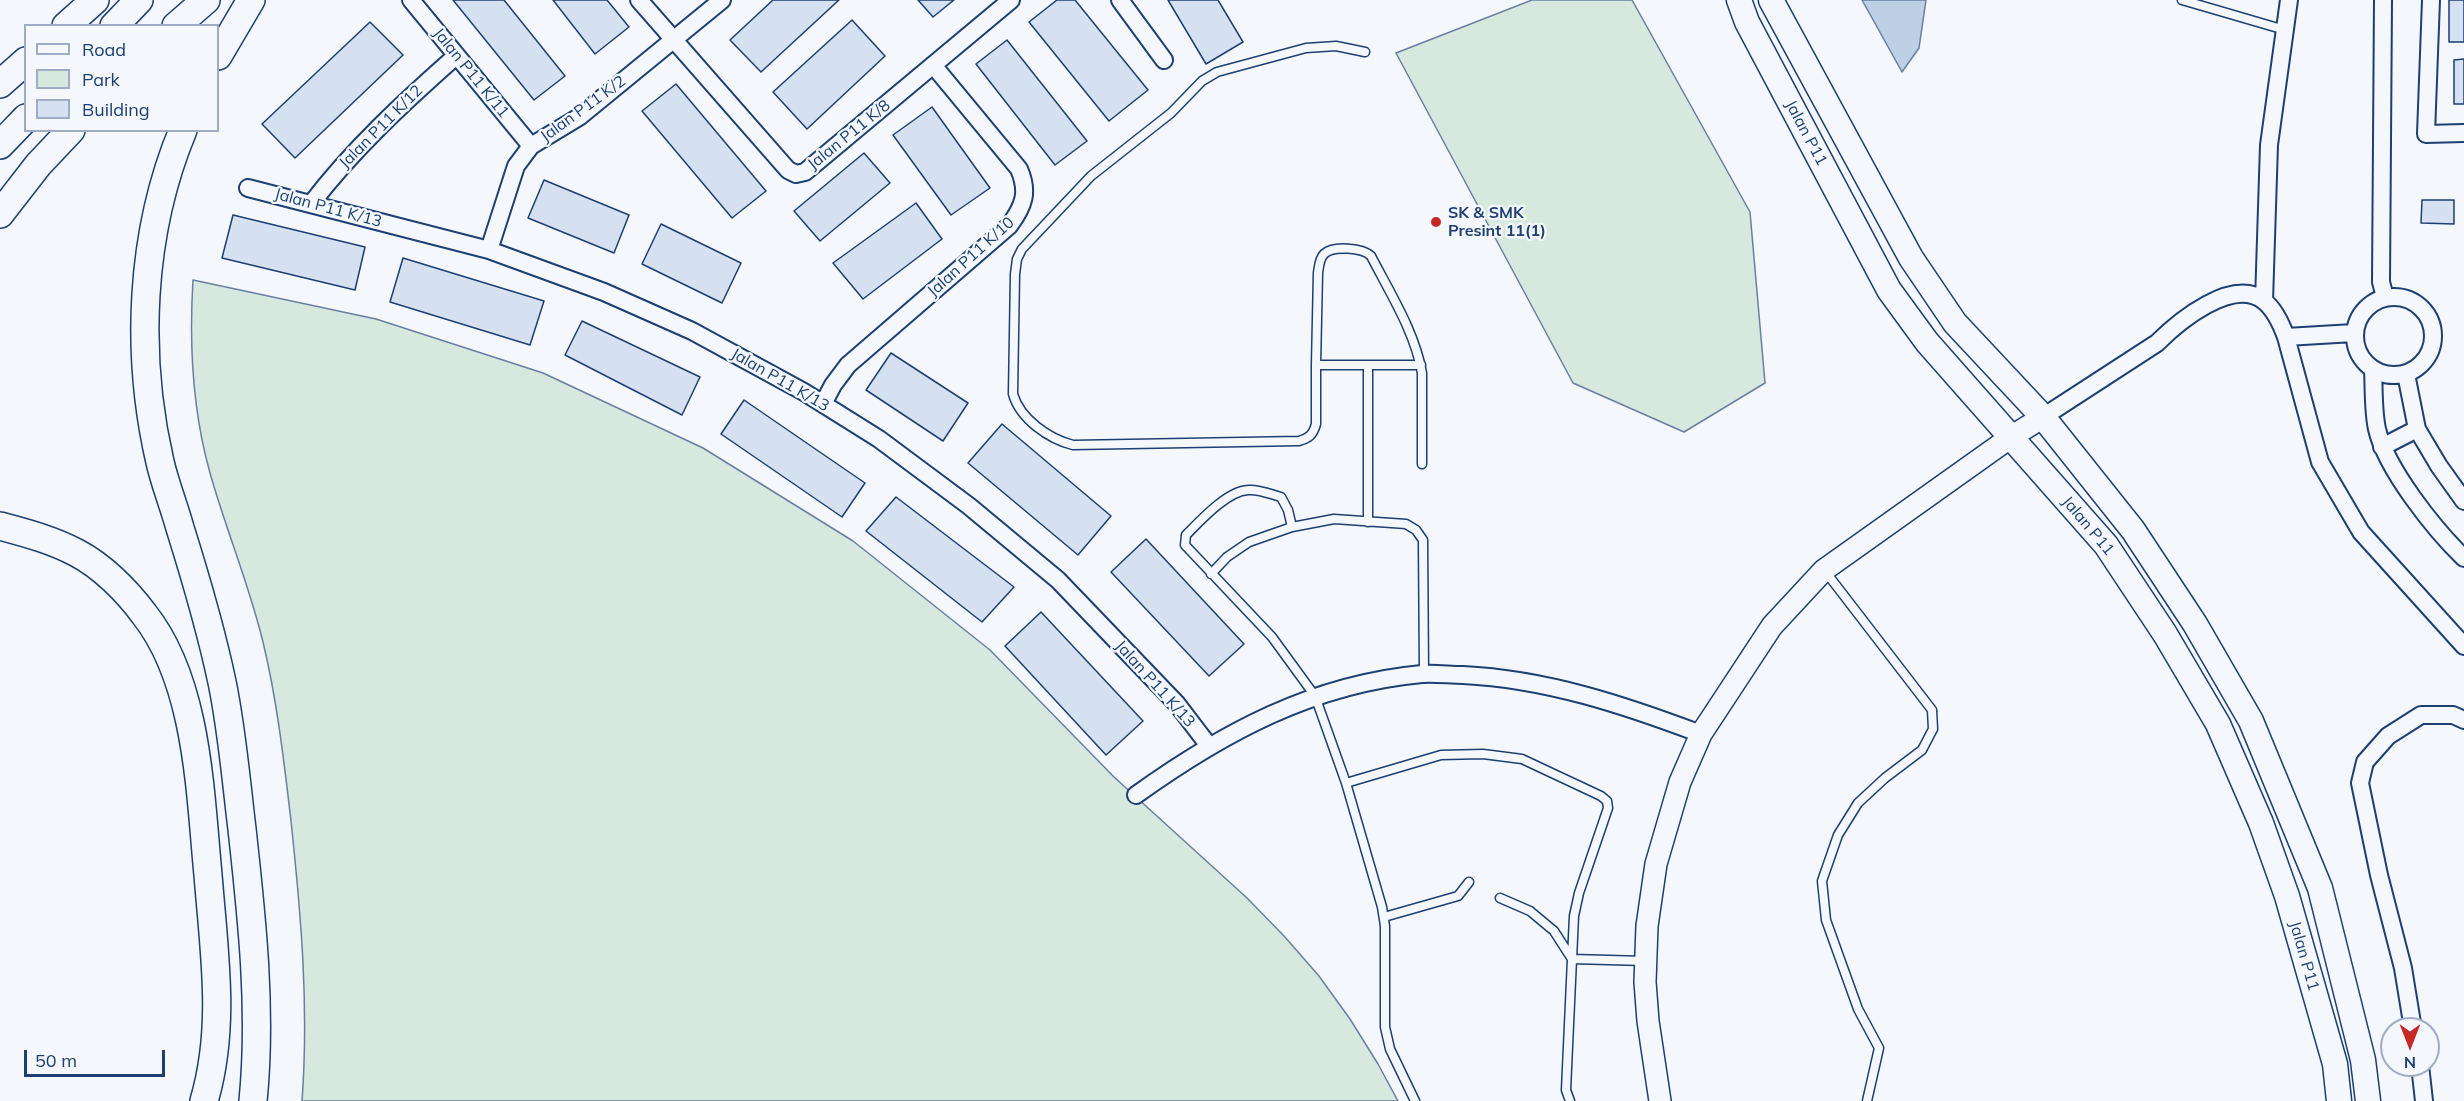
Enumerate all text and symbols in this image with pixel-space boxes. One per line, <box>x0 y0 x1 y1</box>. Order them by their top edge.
legend <box>24 24 219 132</box>
street label: Jalan P11 K/11 <box>429 24 513 122</box>
text: Road <box>82 38 126 61</box>
text: Park <box>82 68 120 91</box>
street label: Jalan P11 K/2 <box>537 72 629 146</box>
street label: Jalan P11 K/12 <box>335 81 427 173</box>
street label: Jalan P11 K/8 <box>804 96 894 174</box>
street label: Jalan P11 <box>1781 97 1831 169</box>
text: Building <box>82 98 150 121</box>
street label: Jalan P11 K/13 <box>272 184 384 232</box>
place label: SK & SMK Presint 11(1) <box>1448 203 1546 241</box>
street label: Jalan P11 K/10 <box>924 213 1018 301</box>
marker: SK & SMK Presint 11(1) <box>1429 215 1443 229</box>
street label: Jalan P11 K/13 <box>728 344 832 416</box>
street label: Jalan P11 <box>2058 492 2118 560</box>
street label: Jalan P11 K/13 <box>1111 637 1199 731</box>
street label: Jalan P11 <box>2285 919 2323 993</box>
north arrow <box>2380 1017 2440 1077</box>
scale bar <box>27 1038 168 1076</box>
text: 50 m <box>35 1049 77 1072</box>
text: N <box>2404 1053 2416 1073</box>

